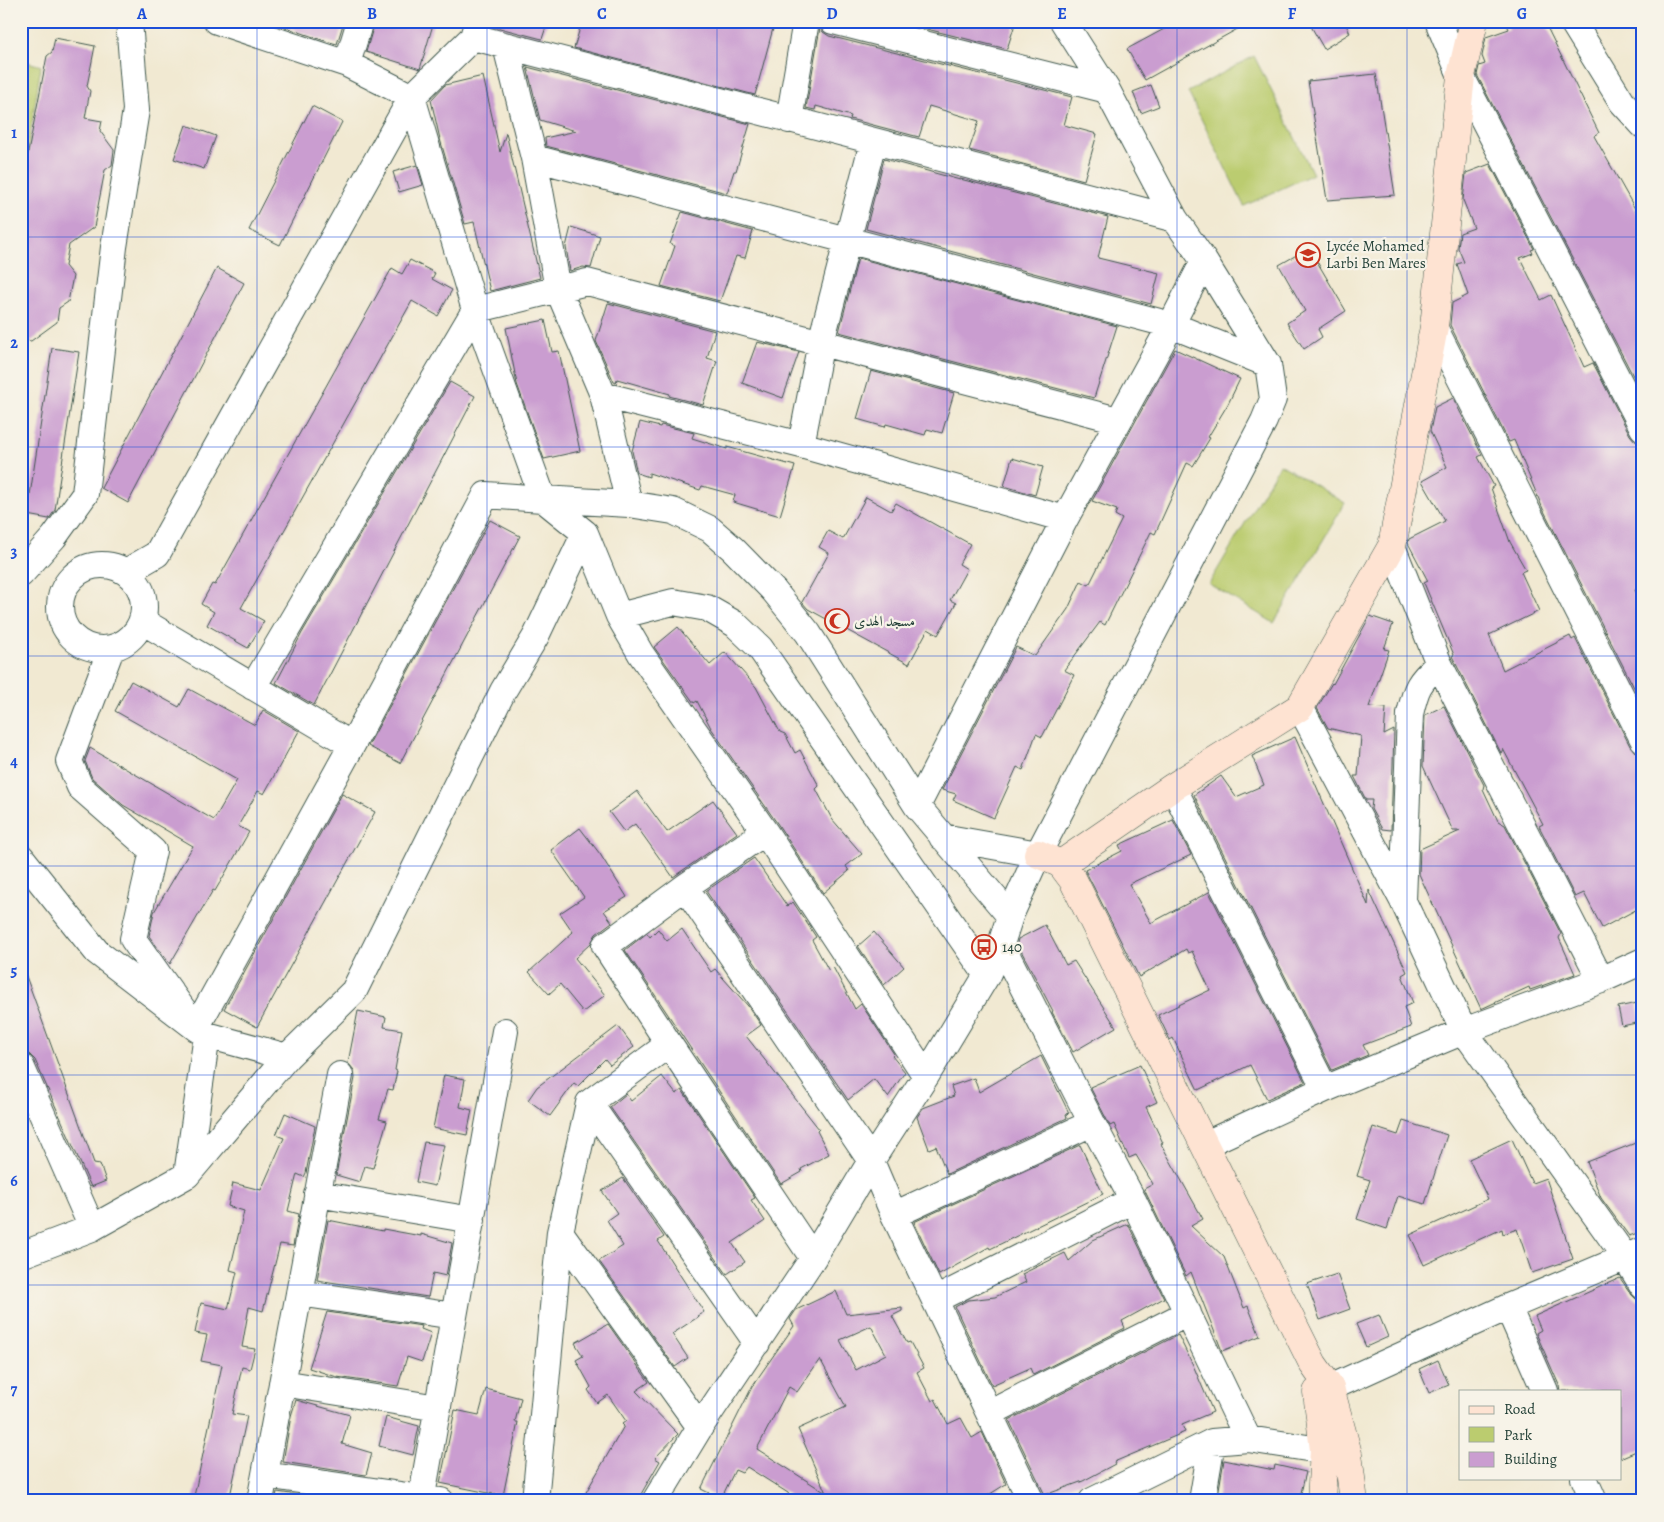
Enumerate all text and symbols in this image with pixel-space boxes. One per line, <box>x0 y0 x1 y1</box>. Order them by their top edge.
text: A <box>136 3 148 25</box>
text: B <box>367 3 377 25</box>
text: C <box>597 3 607 25</box>
text: D <box>826 3 838 25</box>
text: E <box>1057 3 1067 25</box>
text: F <box>1288 3 1297 25</box>
text: G <box>1517 3 1527 25</box>
text: 1 <box>11 122 17 144</box>
place label: Lycée Mohamed Larbi Ben Mares <box>1326 236 1426 273</box>
school or university icon: Lycée Mohamed Larbi Ben Mares <box>1295 242 1321 268</box>
text: 2 <box>10 332 18 354</box>
text: 3 <box>11 541 18 563</box>
mosque icon: مسجد الهدى <box>824 608 850 634</box>
place label: مسجد الهدى <box>854 611 915 631</box>
text: 4 <box>10 751 18 773</box>
bus stop icon: 140 <box>971 934 997 960</box>
place label: 140 <box>1002 937 1022 957</box>
text: 5 <box>11 960 18 982</box>
text: 6 <box>10 1170 18 1192</box>
text: 7 <box>11 1379 18 1401</box>
legend <box>1459 1390 1622 1480</box>
text: Road <box>1504 1399 1536 1419</box>
text: Park <box>1504 1425 1533 1445</box>
text: Building <box>1504 1449 1557 1469</box>

